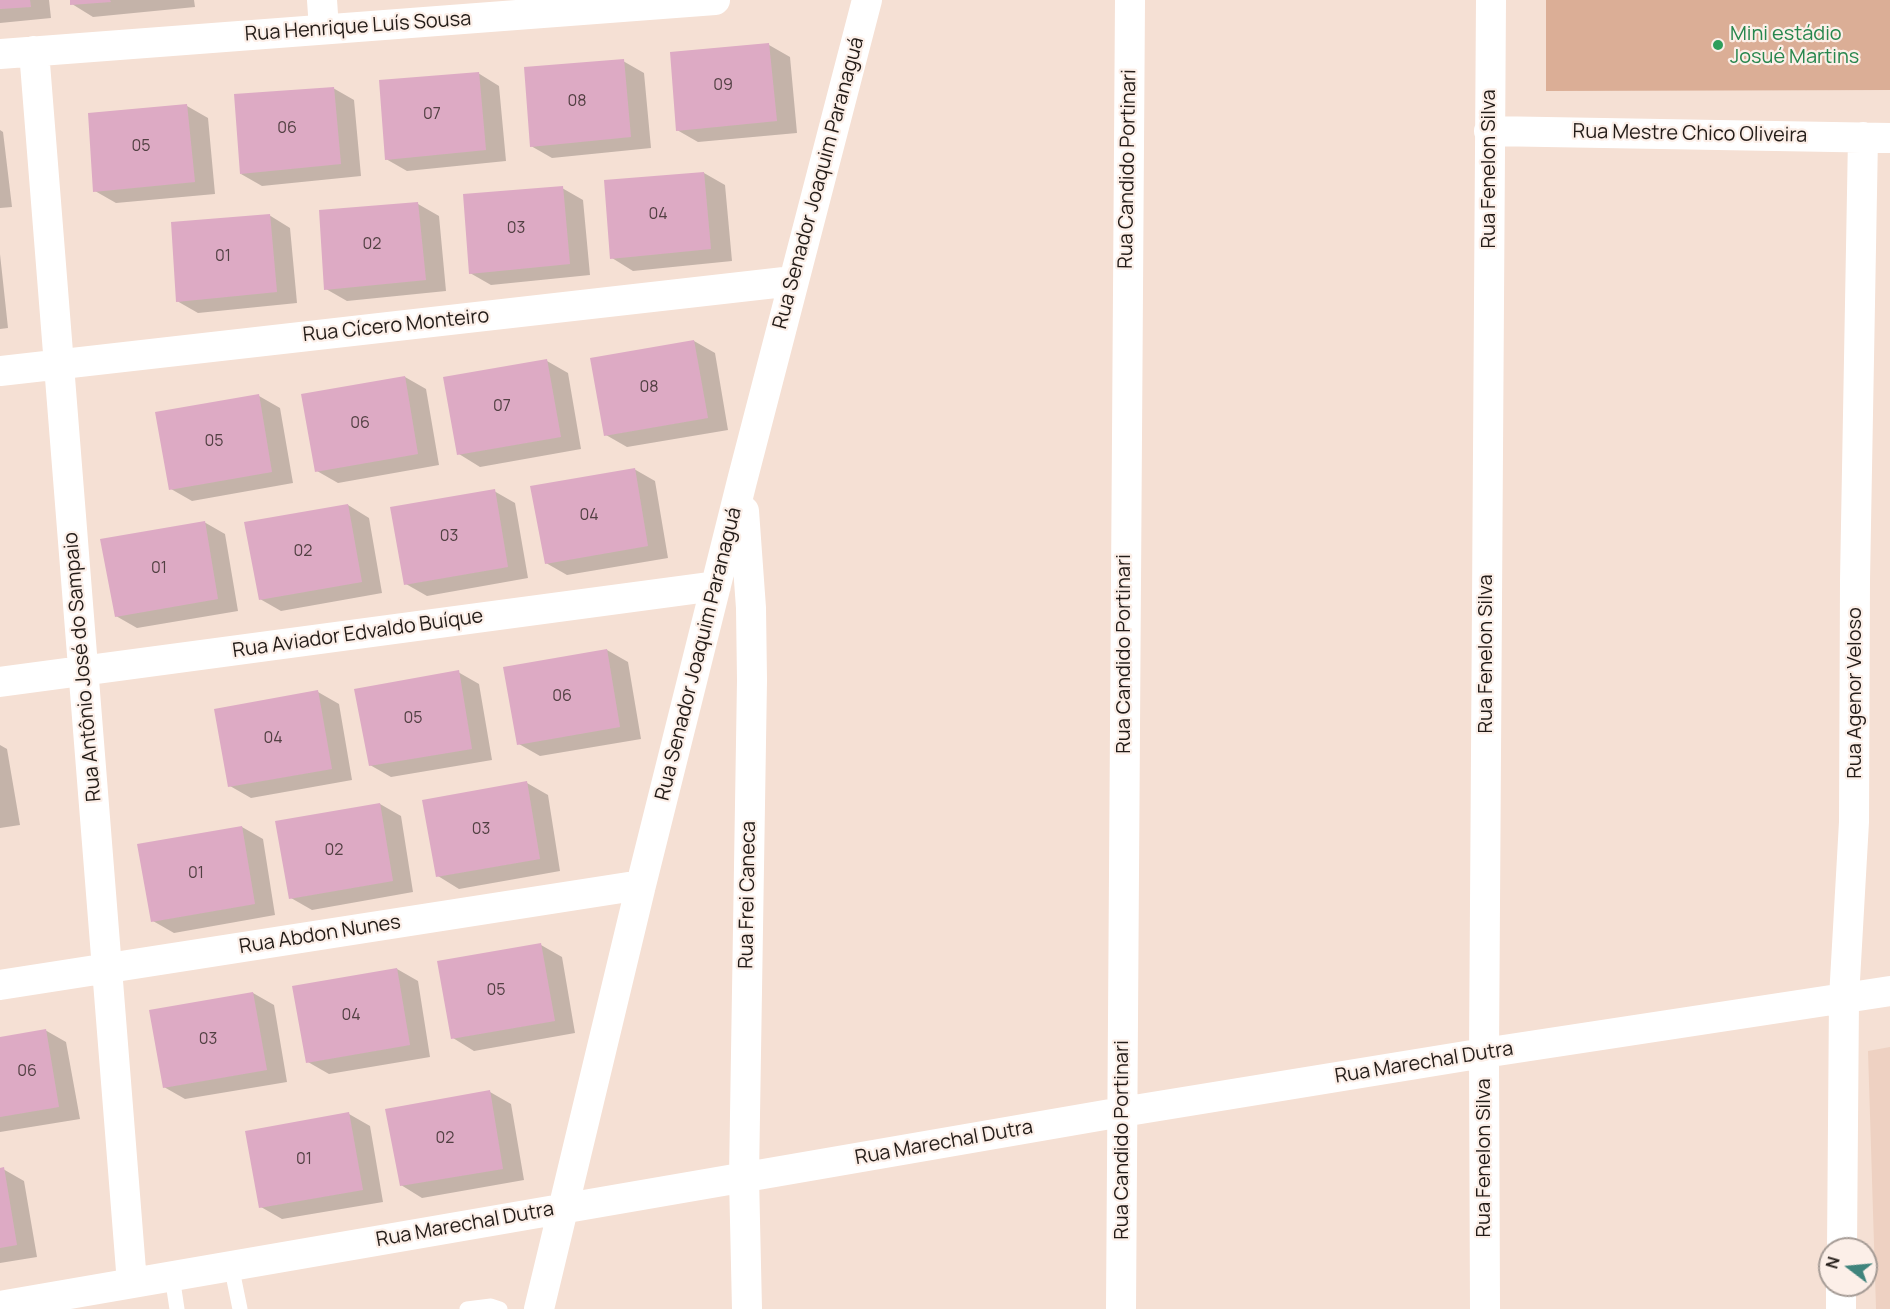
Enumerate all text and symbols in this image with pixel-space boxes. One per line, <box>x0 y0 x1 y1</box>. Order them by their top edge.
street label: Rua Henrique Luís Sousa <box>244 7 472 47</box>
place label: Mini estádio Josué Martins <box>1730 22 1859 69</box>
street label: Rua Senador Joaquim Paranaguá <box>768 34 870 332</box>
marker: Mini estádio Josué Martins <box>1711 38 1725 52</box>
street label: Rua Candido Portinari <box>1114 69 1142 269</box>
house number: 09 <box>713 76 733 96</box>
street label: Rua Fenelon Silva <box>1477 90 1501 248</box>
house number: 08 <box>567 92 587 112</box>
house number: 07 <box>423 105 441 125</box>
house number: 06 <box>277 119 297 139</box>
street label: Rua Mestre Chico Oliveira <box>1572 120 1808 148</box>
house number: 05 <box>132 137 150 157</box>
house number: 04 <box>648 205 668 225</box>
house number: 03 <box>507 219 525 239</box>
house number: 02 <box>363 235 381 255</box>
house number: 01 <box>215 247 231 267</box>
street label: Rua Cícero Monteiro <box>302 304 490 348</box>
house number: 08 <box>639 378 659 398</box>
house number: 07 <box>493 397 511 417</box>
house number: 06 <box>350 414 370 434</box>
house number: 05 <box>205 432 223 452</box>
street label: Rua Senador Joaquim Paranaguá <box>651 505 747 803</box>
house number: 04 <box>579 506 599 526</box>
house number: 03 <box>440 527 458 547</box>
street label: Rua Antônio José do Sampaio <box>59 531 107 803</box>
house number: 02 <box>294 542 312 562</box>
street label: Rua Candido Portinari <box>1112 554 1136 754</box>
house number: 01 <box>151 559 167 579</box>
street label: Rua Fenelon Silva <box>1474 575 1498 733</box>
street label: Rua Aviador Edvaldo Buíque <box>231 605 485 663</box>
street label: Rua Agenor Veloso <box>1843 607 1867 779</box>
house number: 06 <box>552 687 572 707</box>
house number: 05 <box>404 709 422 729</box>
house number: 04 <box>263 729 283 749</box>
house number: 03 <box>472 820 490 840</box>
street label: Rua Frei Caneca <box>735 821 761 969</box>
house number: 02 <box>325 841 343 861</box>
house number: 01 <box>188 864 204 884</box>
street label: Rua Abdon Nunes <box>238 910 402 960</box>
house number: 05 <box>487 981 505 1001</box>
house number: 04 <box>341 1006 361 1026</box>
house number: 03 <box>199 1030 217 1050</box>
street label: Rua Marechal Dutra <box>1333 1037 1515 1089</box>
street label: Rua Candido Portinari <box>1110 1040 1134 1240</box>
house number: 06 <box>17 1062 37 1082</box>
street label: Rua Fenelon Silva <box>1472 1079 1496 1237</box>
street label: Rua Marechal Dutra <box>853 1116 1035 1170</box>
house number: 02 <box>436 1129 454 1149</box>
house number: 01 <box>296 1150 312 1170</box>
street label: Rua Marechal Dutra <box>374 1198 556 1252</box>
north arrow <box>1818 1237 1878 1297</box>
text: N <box>1820 1254 1845 1271</box>

